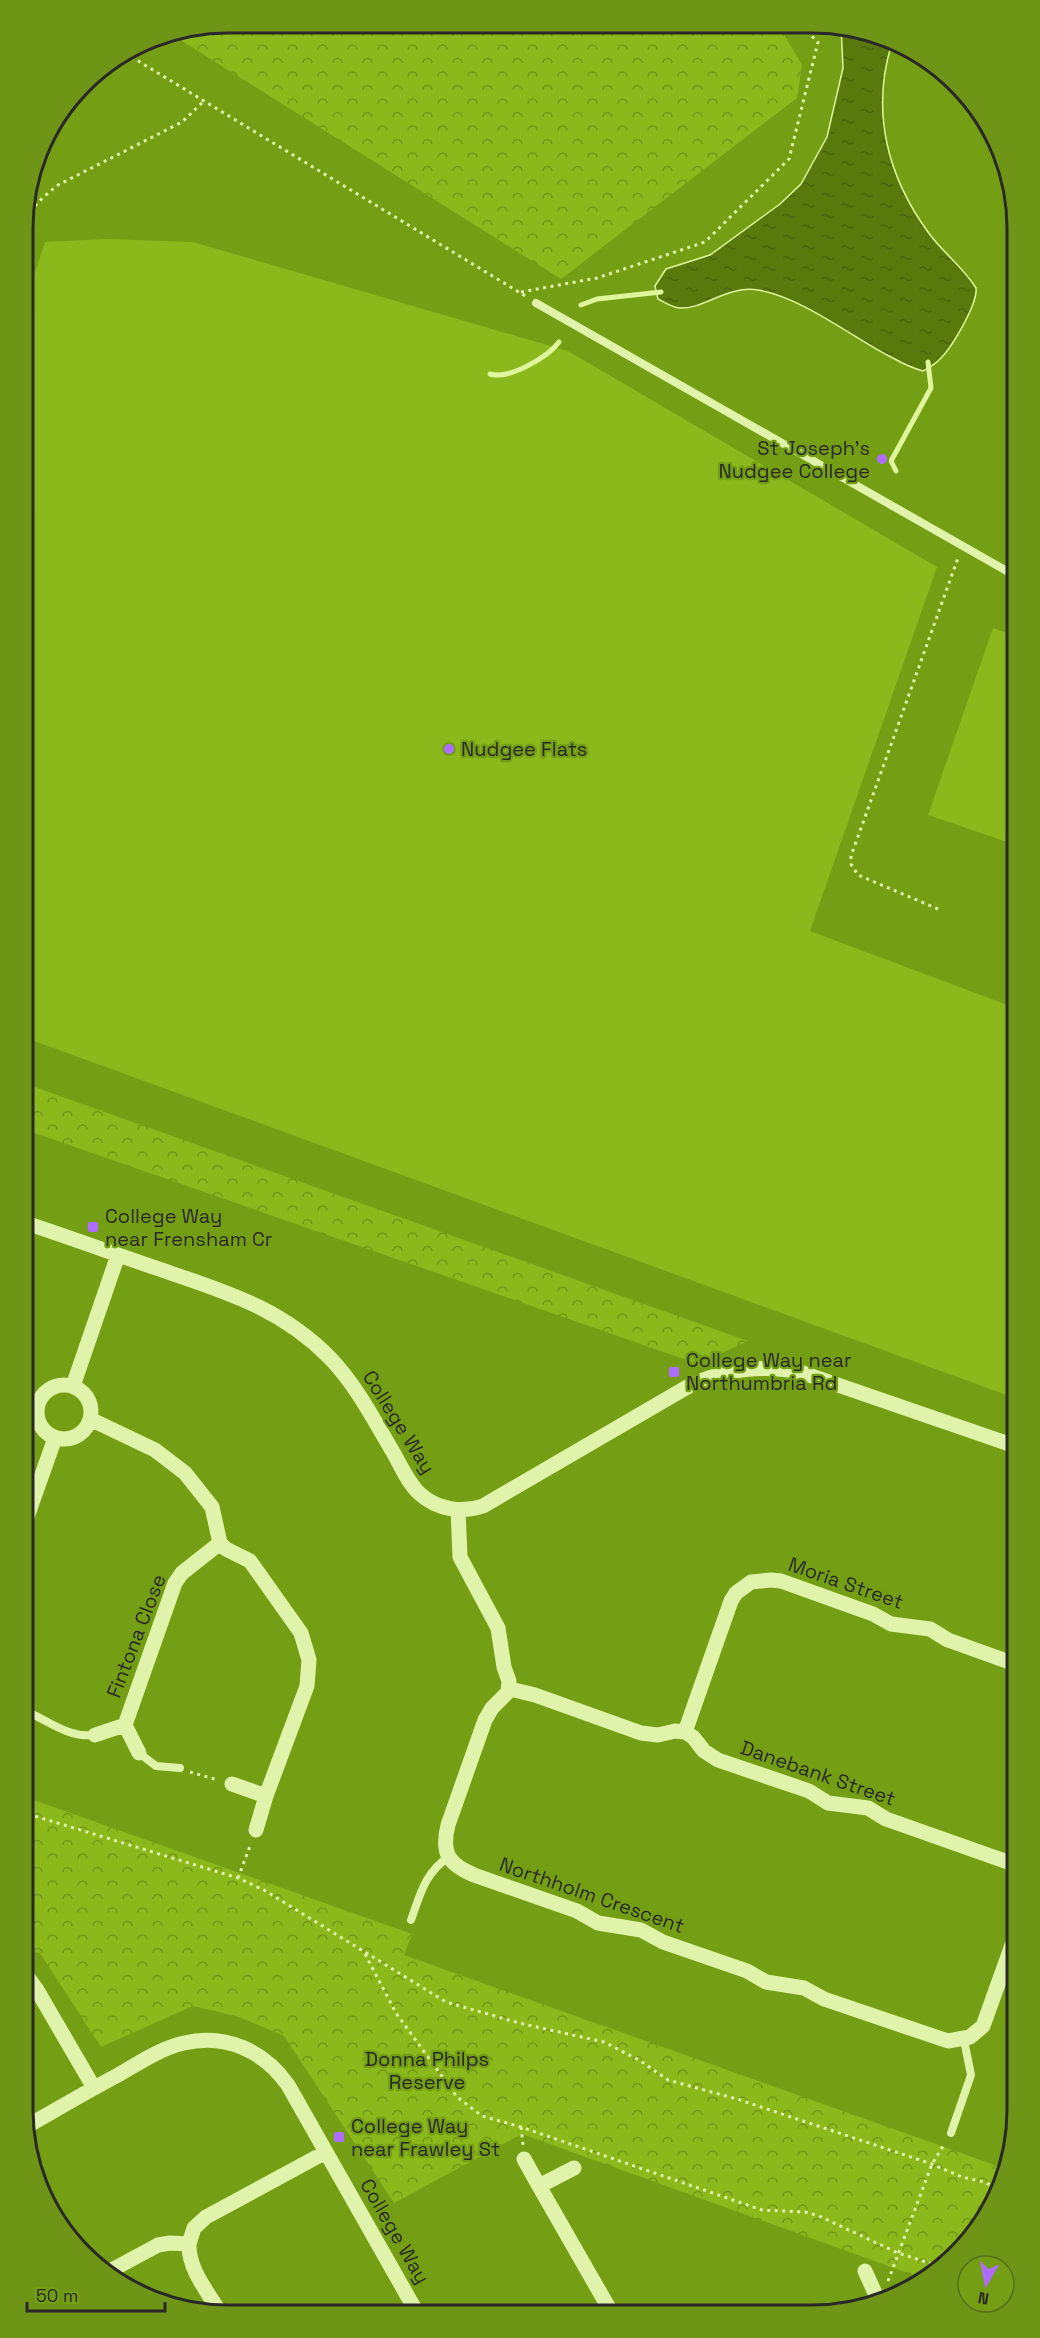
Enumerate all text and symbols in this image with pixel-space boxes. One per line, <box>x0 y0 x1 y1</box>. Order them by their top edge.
place label: St Joseph's Nudgee College <box>718 435 870 484</box>
marker: St Joseph's Nudgee College <box>875 452 889 466</box>
place label: Nudgee Flats <box>461 736 587 762</box>
marker: Nudgee Flats <box>442 742 456 756</box>
place label: College Way near Frensham Cr <box>105 1203 272 1252</box>
marker: College Way near Frensham Cr <box>86 1220 100 1234</box>
place label: College Way near Northumbria Rd <box>686 1347 852 1396</box>
street label: College Way <box>357 1365 441 1479</box>
marker: College Way near Northumbria Rd <box>667 1365 681 1379</box>
street label: Moria Street <box>785 1551 907 1615</box>
street label: Fintona Close <box>101 1571 171 1701</box>
street label: Danebank Street <box>737 1734 899 1812</box>
street label: Northholm Crescent <box>496 1851 688 1939</box>
park label: Donna Philps Reserve <box>365 2046 489 2095</box>
place label: College Way near Frawley St <box>351 2113 500 2162</box>
marker: College Way near Frawley St <box>332 2130 346 2144</box>
street label: College Way <box>354 2174 436 2288</box>
north arrow <box>956 2254 1016 2314</box>
scale bar <box>27 2275 165 2313</box>
text: 50 m <box>36 2284 78 2307</box>
text: N <box>976 2287 991 2310</box>

